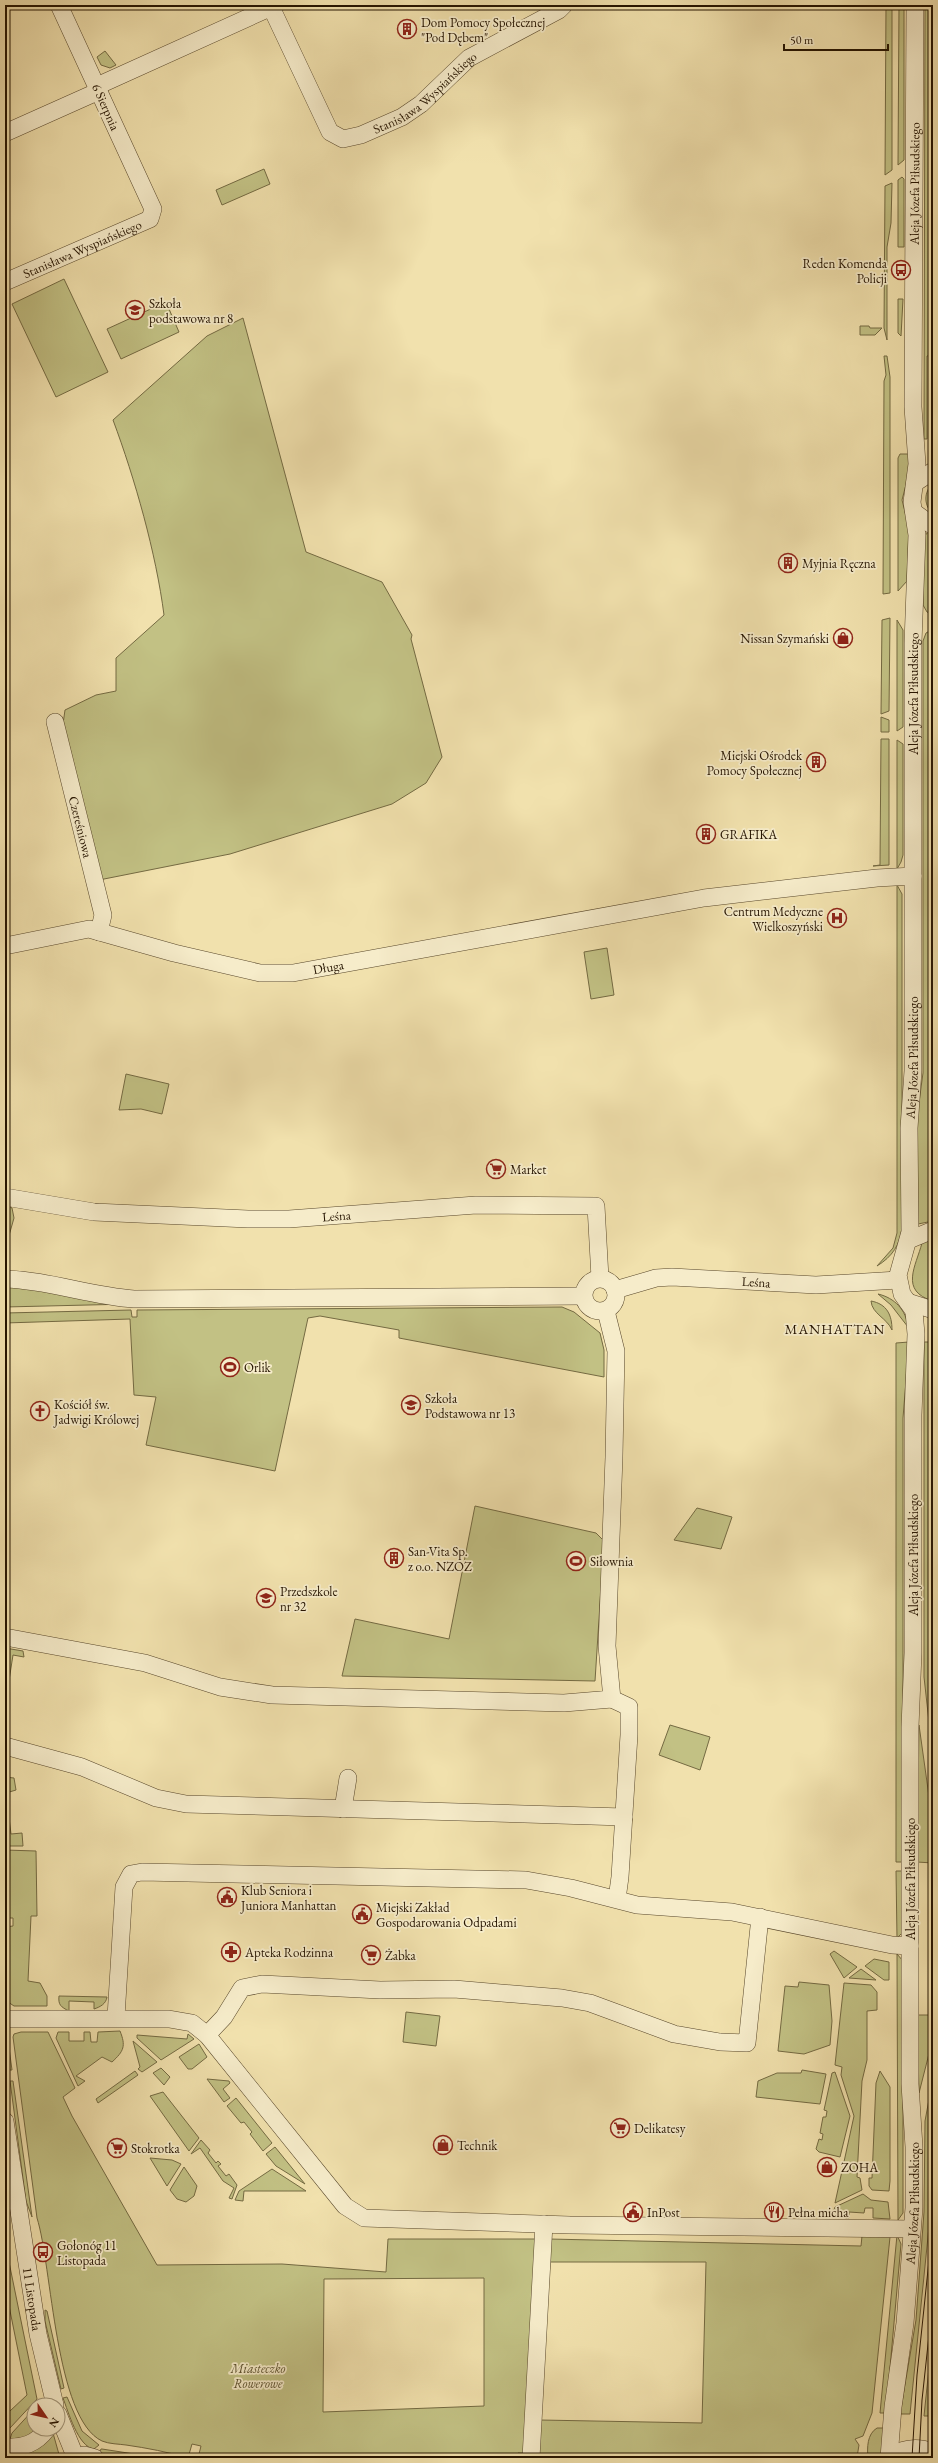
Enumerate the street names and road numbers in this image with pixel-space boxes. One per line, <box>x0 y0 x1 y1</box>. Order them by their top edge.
street label: Stanisława Wyspiańskiego <box>370 47 479 137</box>
street label: 6 Sierpnia <box>88 81 124 134</box>
street label: Aleja Józefa Piłsudskiego <box>905 122 923 246</box>
street label: Stanisława Wyspiańskiego <box>20 215 144 282</box>
street label: Aleja Józefa Piłsudskiego <box>904 632 922 756</box>
street label: Czereśniowa <box>65 794 97 860</box>
street label: Długa <box>311 955 346 978</box>
street label: Aleja Józefa Piłsudskiego <box>901 996 922 1120</box>
street label: Leśna <box>321 1206 352 1225</box>
street label: Leśna <box>741 1272 772 1291</box>
street label: Aleja Józefa Piłsudskiego <box>905 1494 922 1617</box>
street label: Aleja Józefa Piłsudskiego <box>902 1818 919 1941</box>
street label: Aleja Józefa Piłsudskiego <box>901 2142 923 2266</box>
street label: 11 Listopada <box>19 2266 46 2333</box>

